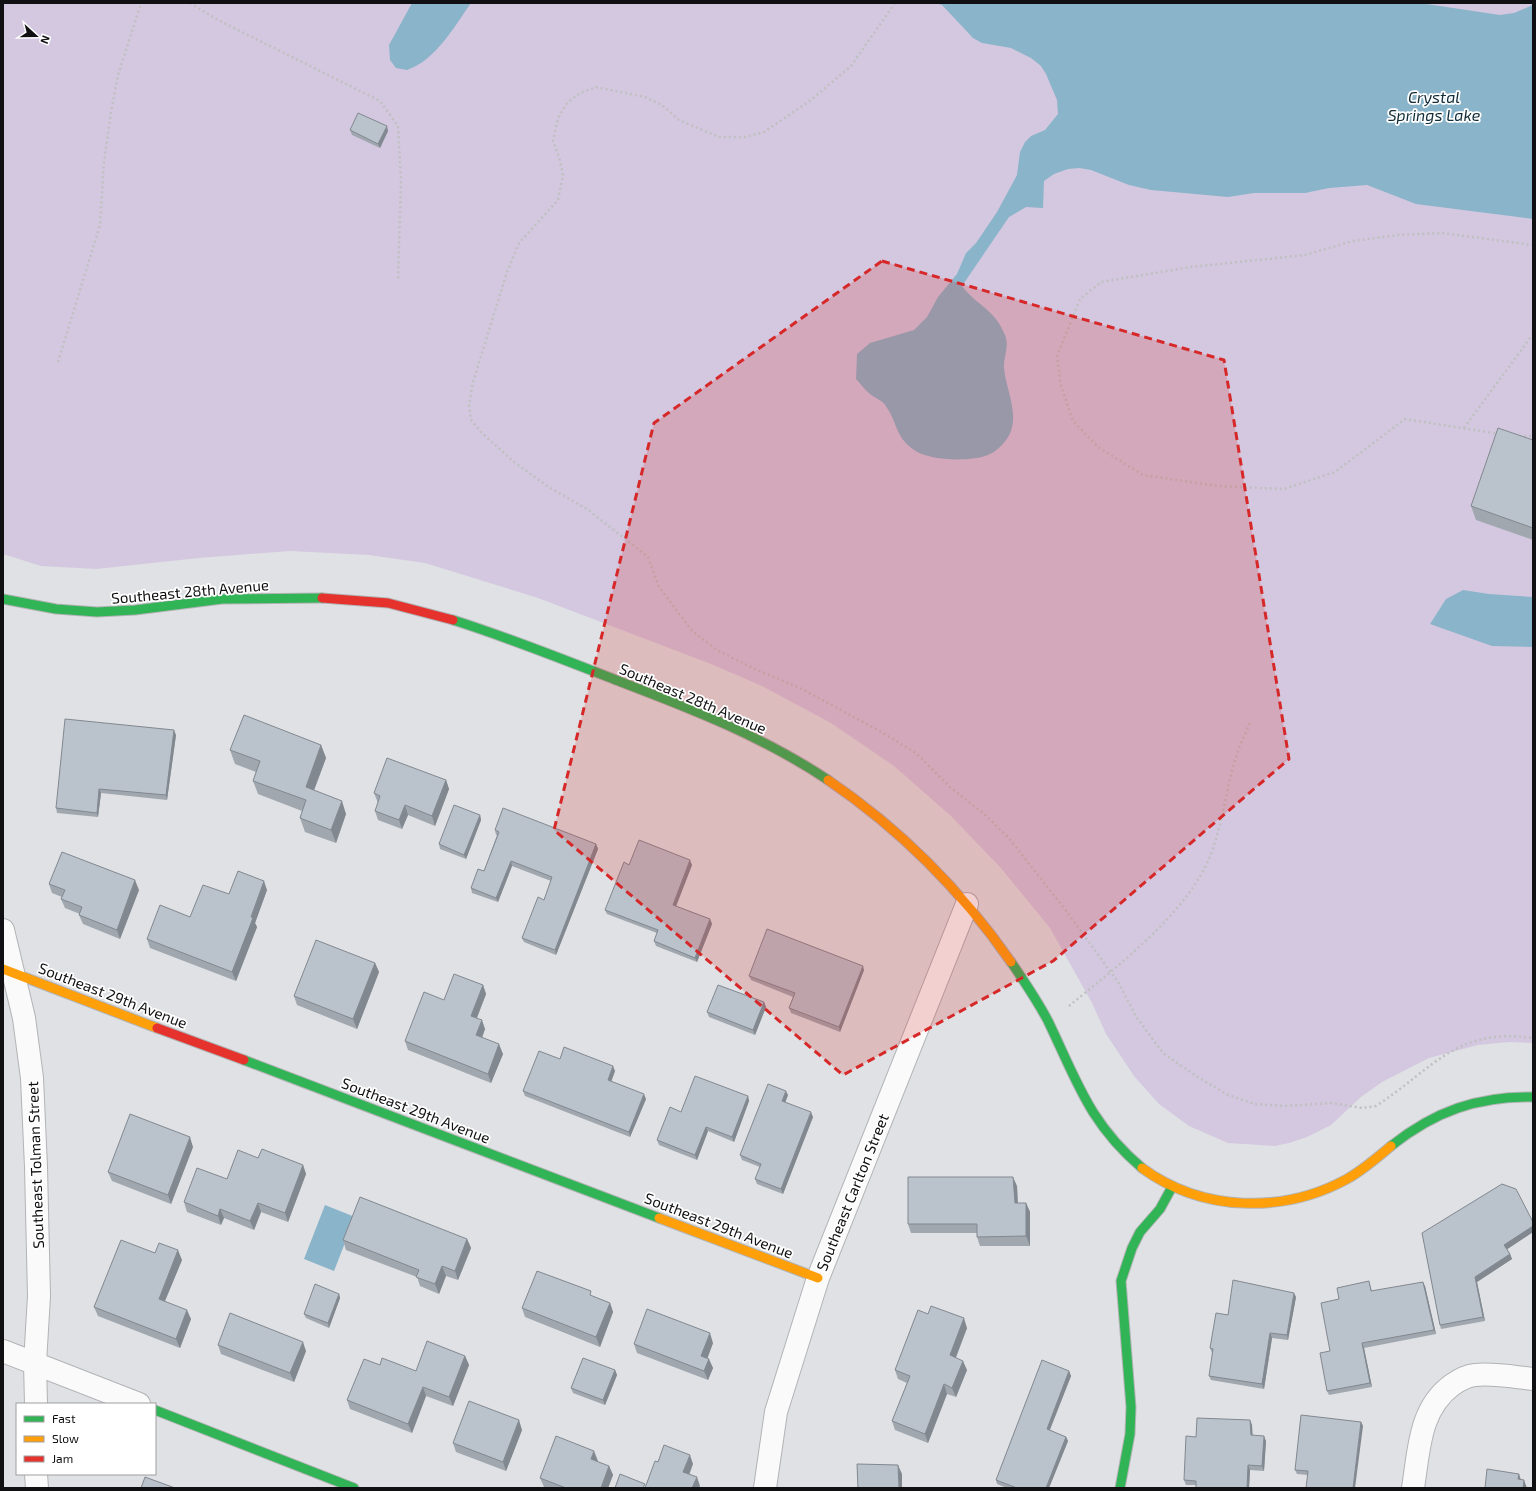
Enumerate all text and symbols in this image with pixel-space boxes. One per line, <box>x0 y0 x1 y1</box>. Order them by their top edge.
north arrow <box>16 16 56 56</box>
text: N <box>38 34 53 46</box>
water label: Crystal Springs Lake <box>1388 87 1481 124</box>
street label: Southeast 28th Avenue <box>110 575 270 607</box>
street label: Southeast 28th Avenue <box>617 659 769 737</box>
street label: Southeast 29th Avenue <box>36 958 190 1032</box>
street label: Southeast 29th Avenue <box>339 1073 493 1147</box>
street label: Southeast Tolman Street <box>23 1081 47 1249</box>
street label: Southeast Carlton Street <box>812 1110 892 1273</box>
street label: Southeast 29th Avenue <box>642 1188 796 1262</box>
legend <box>16 1403 156 1475</box>
text: Fast <box>52 1411 76 1425</box>
text: Slow <box>52 1431 79 1445</box>
text: Jam <box>52 1451 73 1465</box>

